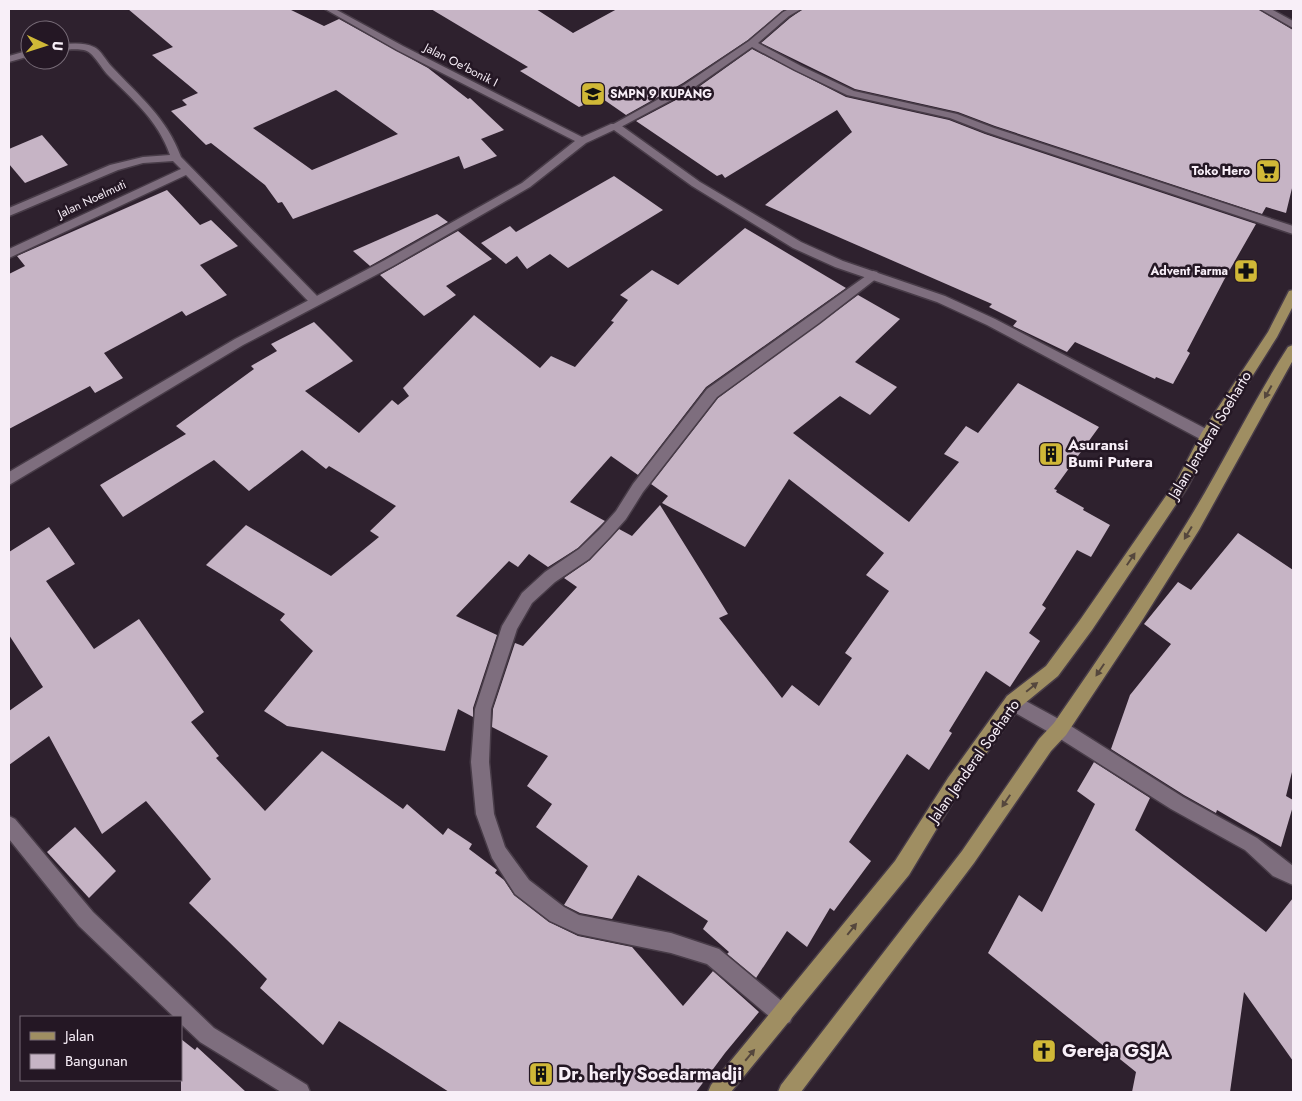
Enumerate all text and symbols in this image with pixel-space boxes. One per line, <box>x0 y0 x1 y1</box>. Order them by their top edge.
north arrow <box>20 20 70 70</box>
street label: Jalan Oe'bonik I <box>419 38 501 91</box>
text: U <box>48 40 68 52</box>
school or university icon: SMPN 9 KUPANG <box>580 81 606 107</box>
place label: SMPN 9 KUPANG <box>610 85 712 103</box>
supermarket icon: Toko Hero <box>1255 158 1281 184</box>
place label: Toko Hero <box>1192 162 1250 180</box>
street label: Jalan Noelmuti <box>53 175 129 224</box>
pharmacy icon: Advent Farma <box>1233 258 1259 284</box>
place label: Advent Farma <box>1149 262 1228 280</box>
street label: Jalan Jenderal Soeharto <box>1162 367 1257 505</box>
one-way arrow <box>1264 384 1272 399</box>
place label: Asuransi Bumi Putera <box>1067 434 1153 473</box>
building icon: Asuransi Bumi Putera <box>1038 441 1064 467</box>
one-way arrow <box>1183 526 1192 540</box>
one-way arrow <box>1126 553 1136 566</box>
one-way arrow <box>1095 663 1105 676</box>
one-way arrow <box>1025 681 1038 692</box>
street label: Jalan Jenderal Soeharto <box>922 695 1025 829</box>
one-way arrow <box>1001 795 1011 808</box>
one-way arrow <box>847 923 858 936</box>
legend <box>20 1016 182 1081</box>
text: Jalan <box>63 1025 94 1047</box>
church icon: Gereja GSJA <box>1031 1038 1057 1064</box>
place label: Gereja GSJA <box>1062 1038 1170 1064</box>
one-way arrow <box>744 1049 755 1062</box>
text: Bangunan <box>65 1050 128 1072</box>
building icon: Dr. herly Soedarmadji <box>528 1061 554 1087</box>
place label: Dr. herly Soedarmadji <box>558 1061 742 1087</box>

